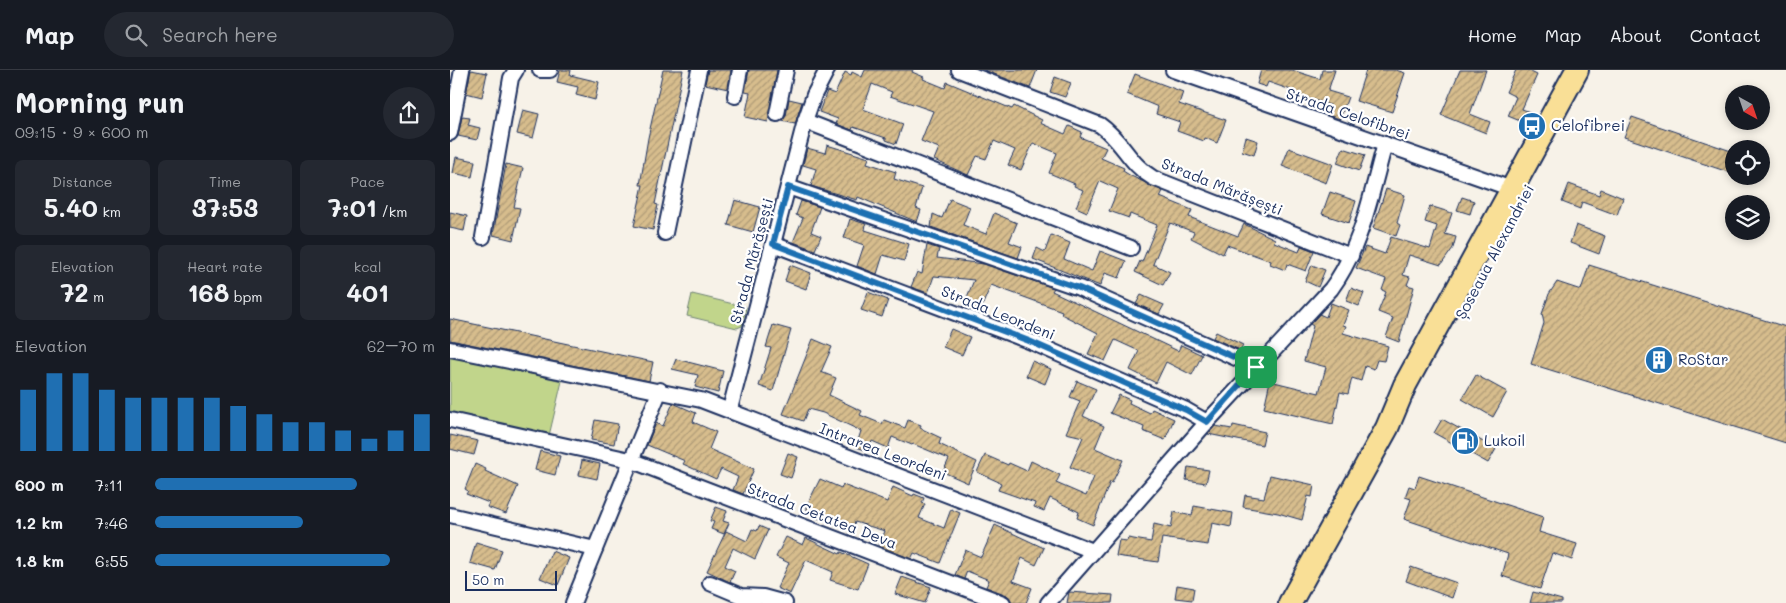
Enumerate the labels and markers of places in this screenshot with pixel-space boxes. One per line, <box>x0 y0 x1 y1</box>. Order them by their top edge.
bus stop icon: Celofibrei <box>1517 111 1547 141</box>
place label: Celofibrei <box>1551 115 1625 135</box>
building icon: RoStar <box>1644 345 1674 375</box>
pin <box>1235 346 1277 388</box>
place label: RoStar <box>1678 349 1728 369</box>
fuel station icon: Lukoil <box>1450 426 1480 456</box>
place label: Lukoil <box>1484 430 1525 450</box>

